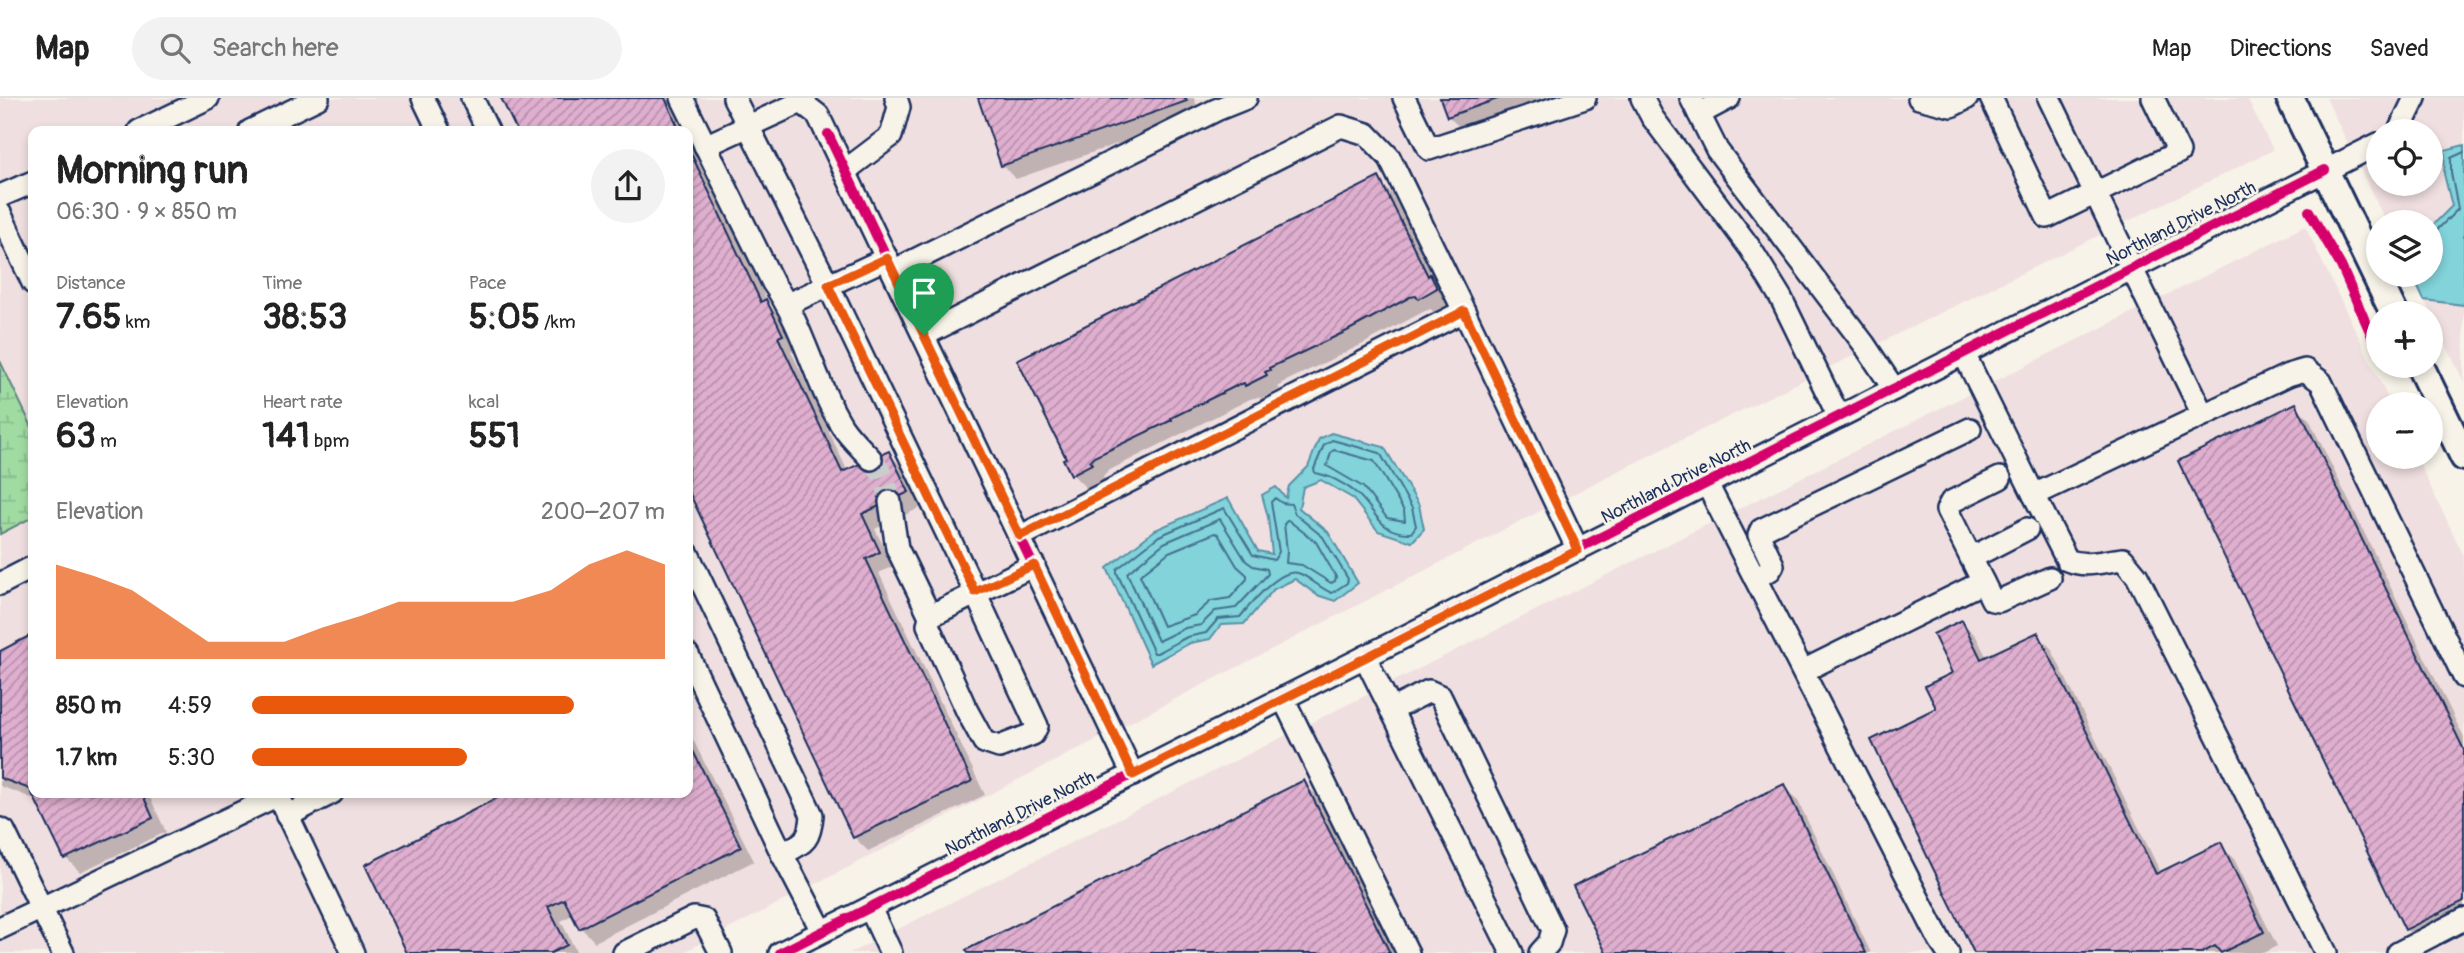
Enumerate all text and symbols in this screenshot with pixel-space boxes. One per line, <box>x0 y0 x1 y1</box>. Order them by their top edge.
search box <box>132 17 622 80</box>
text: Map <box>35 28 90 69</box>
icon: search <box>156 29 194 67</box>
text: Search here <box>212 32 339 64</box>
text: Map <box>2152 34 2192 63</box>
text: Directions <box>2230 34 2331 63</box>
text: Saved <box>2369 34 2429 63</box>
map controls <box>2366 119 2443 469</box>
button: locate <box>2366 119 2443 196</box>
text: Morning run <box>56 147 248 195</box>
button: share <box>591 149 665 223</box>
street label: Northland Drive North <box>2102 176 2260 271</box>
text: 06:30 · 9 × 850 m <box>56 197 237 226</box>
button: layers <box>2366 210 2443 287</box>
pin <box>894 263 954 335</box>
text: Distance <box>56 271 125 295</box>
text: Time <box>262 271 302 295</box>
text: Pace <box>469 271 506 295</box>
icon: arrive <box>905 274 943 312</box>
text: 7.65 <box>56 295 122 339</box>
text: 38:53 <box>262 295 347 339</box>
text: 5:05 <box>469 295 540 339</box>
button: + <box>2366 301 2443 378</box>
text: km <box>122 310 150 334</box>
text: /km <box>540 310 576 334</box>
text: Elevation <box>56 390 128 414</box>
text: Heart rate <box>262 390 342 414</box>
text: kcal <box>469 390 500 414</box>
button: − <box>2366 392 2443 469</box>
text: 63 <box>56 414 96 458</box>
text: 141 <box>262 414 310 458</box>
text: 551 <box>469 414 520 458</box>
text: m <box>96 429 117 453</box>
text: bpm <box>310 429 349 453</box>
street label: Northland Drive North <box>1597 434 1755 529</box>
text: Elevation <box>56 497 144 526</box>
text: 200–207 m <box>541 497 665 526</box>
text: 850 m <box>56 691 121 720</box>
text: 4:59 <box>168 691 212 720</box>
text: 1.7 km <box>56 743 117 772</box>
text: 5:30 <box>168 743 215 772</box>
street label: Northland Drive North <box>941 766 1099 861</box>

